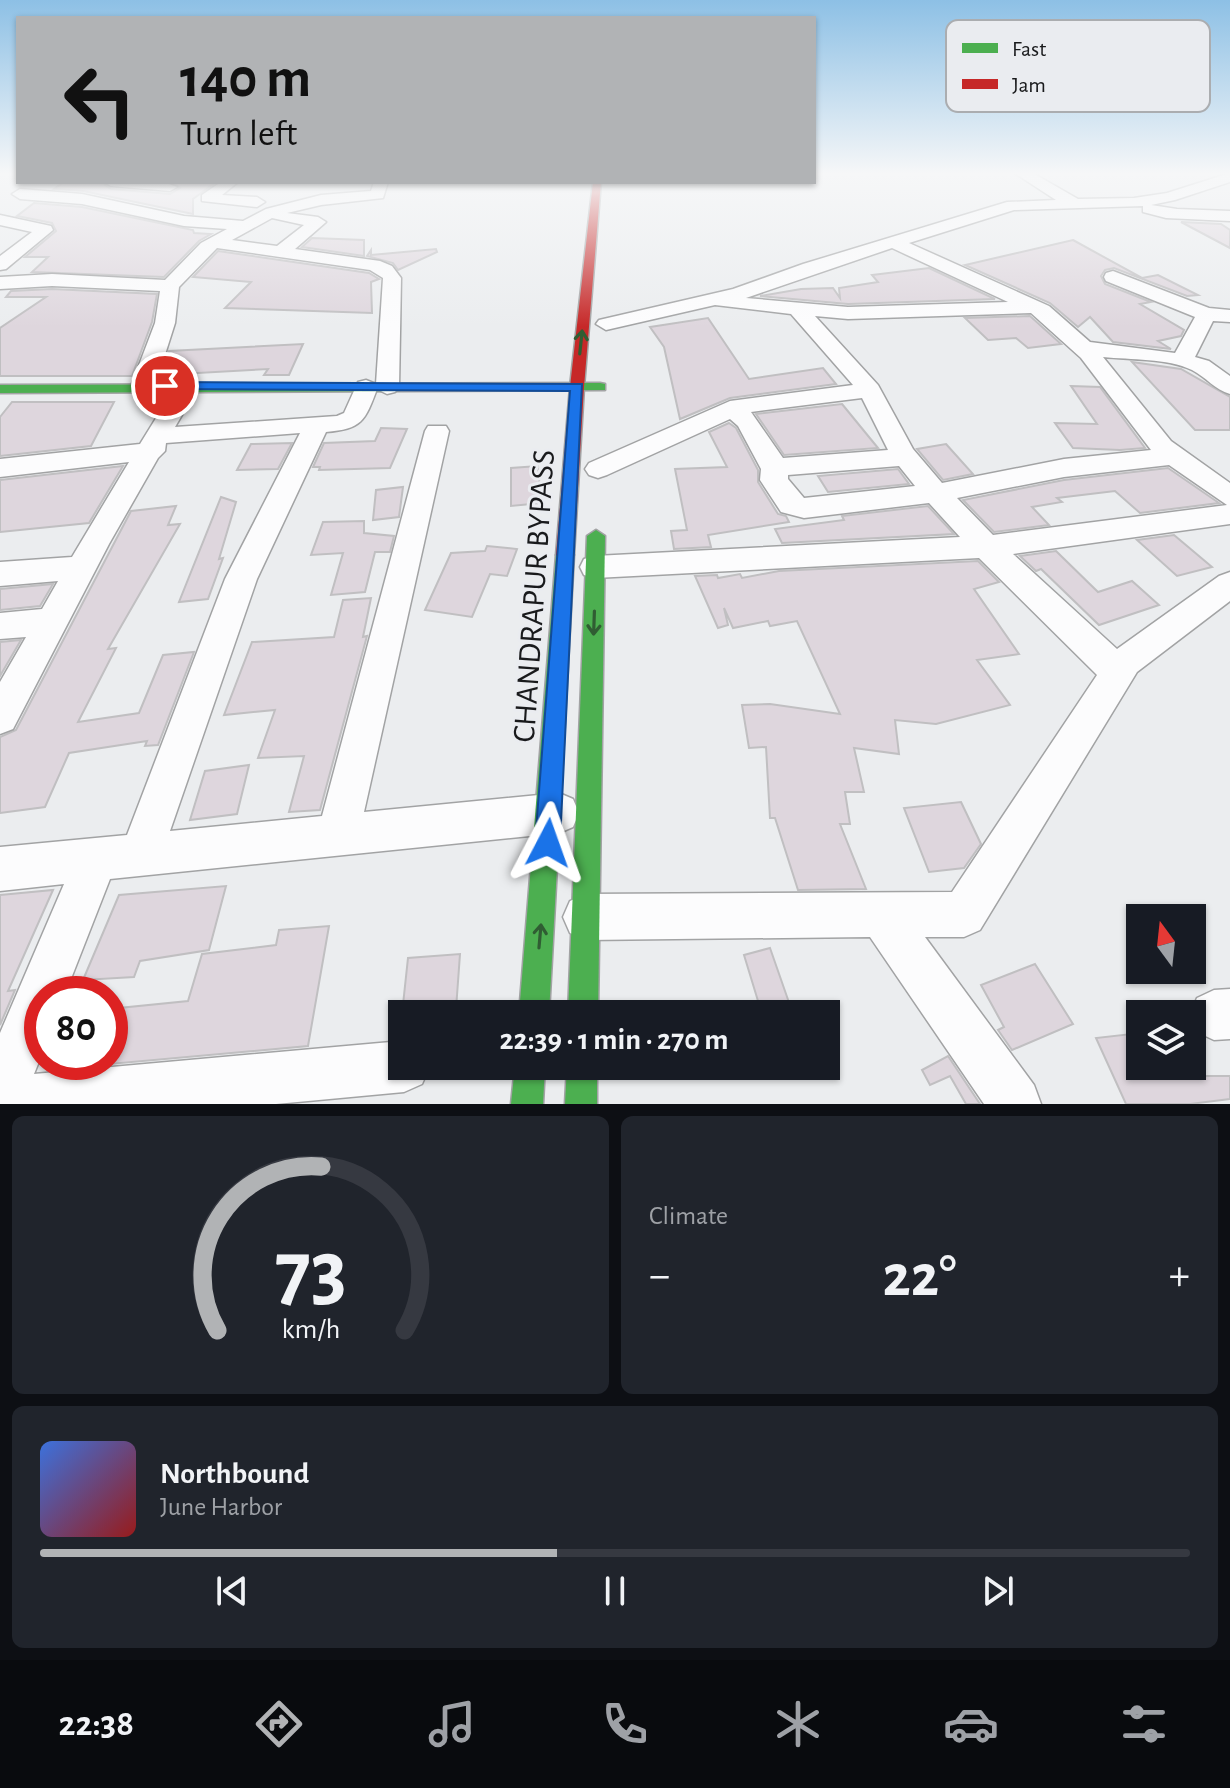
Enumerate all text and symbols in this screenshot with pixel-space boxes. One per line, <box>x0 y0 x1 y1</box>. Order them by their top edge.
legend <box>946 20 1210 112</box>
text: Fast <box>1012 38 1046 60</box>
icon: left <box>48 48 152 152</box>
text: 140 m <box>180 51 311 107</box>
text: Jam <box>1012 74 1046 96</box>
text: Turn left <box>180 116 297 152</box>
one-way arrow <box>574 329 589 356</box>
pin <box>131 352 199 420</box>
icon: arrive <box>143 364 187 408</box>
street label: CHANDRAPUR BYPASS <box>508 449 560 743</box>
one-way arrow <box>586 609 601 636</box>
position arrow <box>506 801 590 885</box>
north arrow <box>1126 904 1206 984</box>
map controls <box>1126 904 1206 1080</box>
one-way arrow <box>533 923 548 950</box>
speed limit sign: 80 <box>24 976 128 1080</box>
button: layers <box>1126 1000 1206 1080</box>
text: 22:39 · 1 min · 270 m <box>499 1025 729 1055</box>
text: Climate <box>649 1203 728 1229</box>
text: 73 <box>275 1230 346 1314</box>
text: 22° <box>882 1247 957 1307</box>
text: − <box>649 1254 670 1298</box>
text: + <box>1169 1254 1190 1298</box>
text: km/h <box>281 1315 340 1344</box>
text: Northbound <box>160 1459 309 1489</box>
text: June Harbor <box>160 1494 282 1520</box>
icon: previous <box>210 1569 254 1613</box>
icon: pause <box>593 1569 637 1613</box>
icon: next <box>976 1569 1020 1613</box>
icon: directions <box>251 1696 307 1752</box>
icon: music <box>424 1696 480 1752</box>
icon: phone <box>597 1696 653 1752</box>
icon: climate <box>770 1696 826 1752</box>
icon: car <box>943 1696 999 1752</box>
icon: filters <box>1116 1696 1172 1752</box>
text: 22:38 <box>58 1706 134 1742</box>

